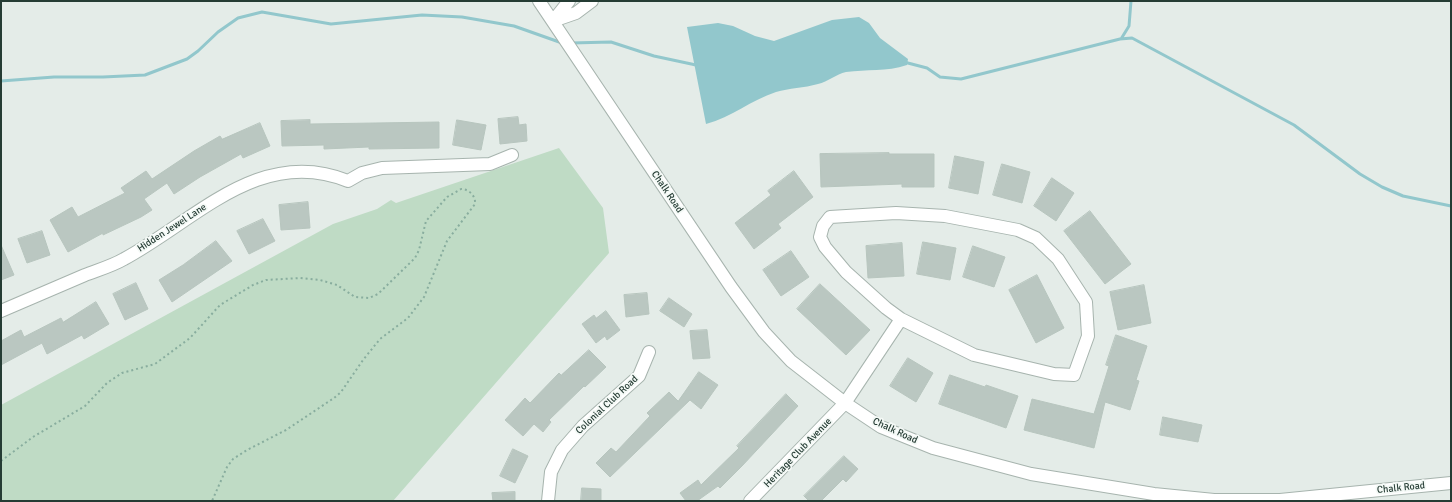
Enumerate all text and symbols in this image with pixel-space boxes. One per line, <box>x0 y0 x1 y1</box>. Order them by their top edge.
street label: Chalk Road <box>649 169 685 215</box>
street label: Hidden Jewel Lane <box>135 201 209 255</box>
street label: Colonial Club Road <box>573 373 641 437</box>
street label: Chalk Road <box>871 415 919 447</box>
street label: Heritage Club Avenue <box>762 416 834 490</box>
street label: Chalk Road <box>1376 480 1426 496</box>

